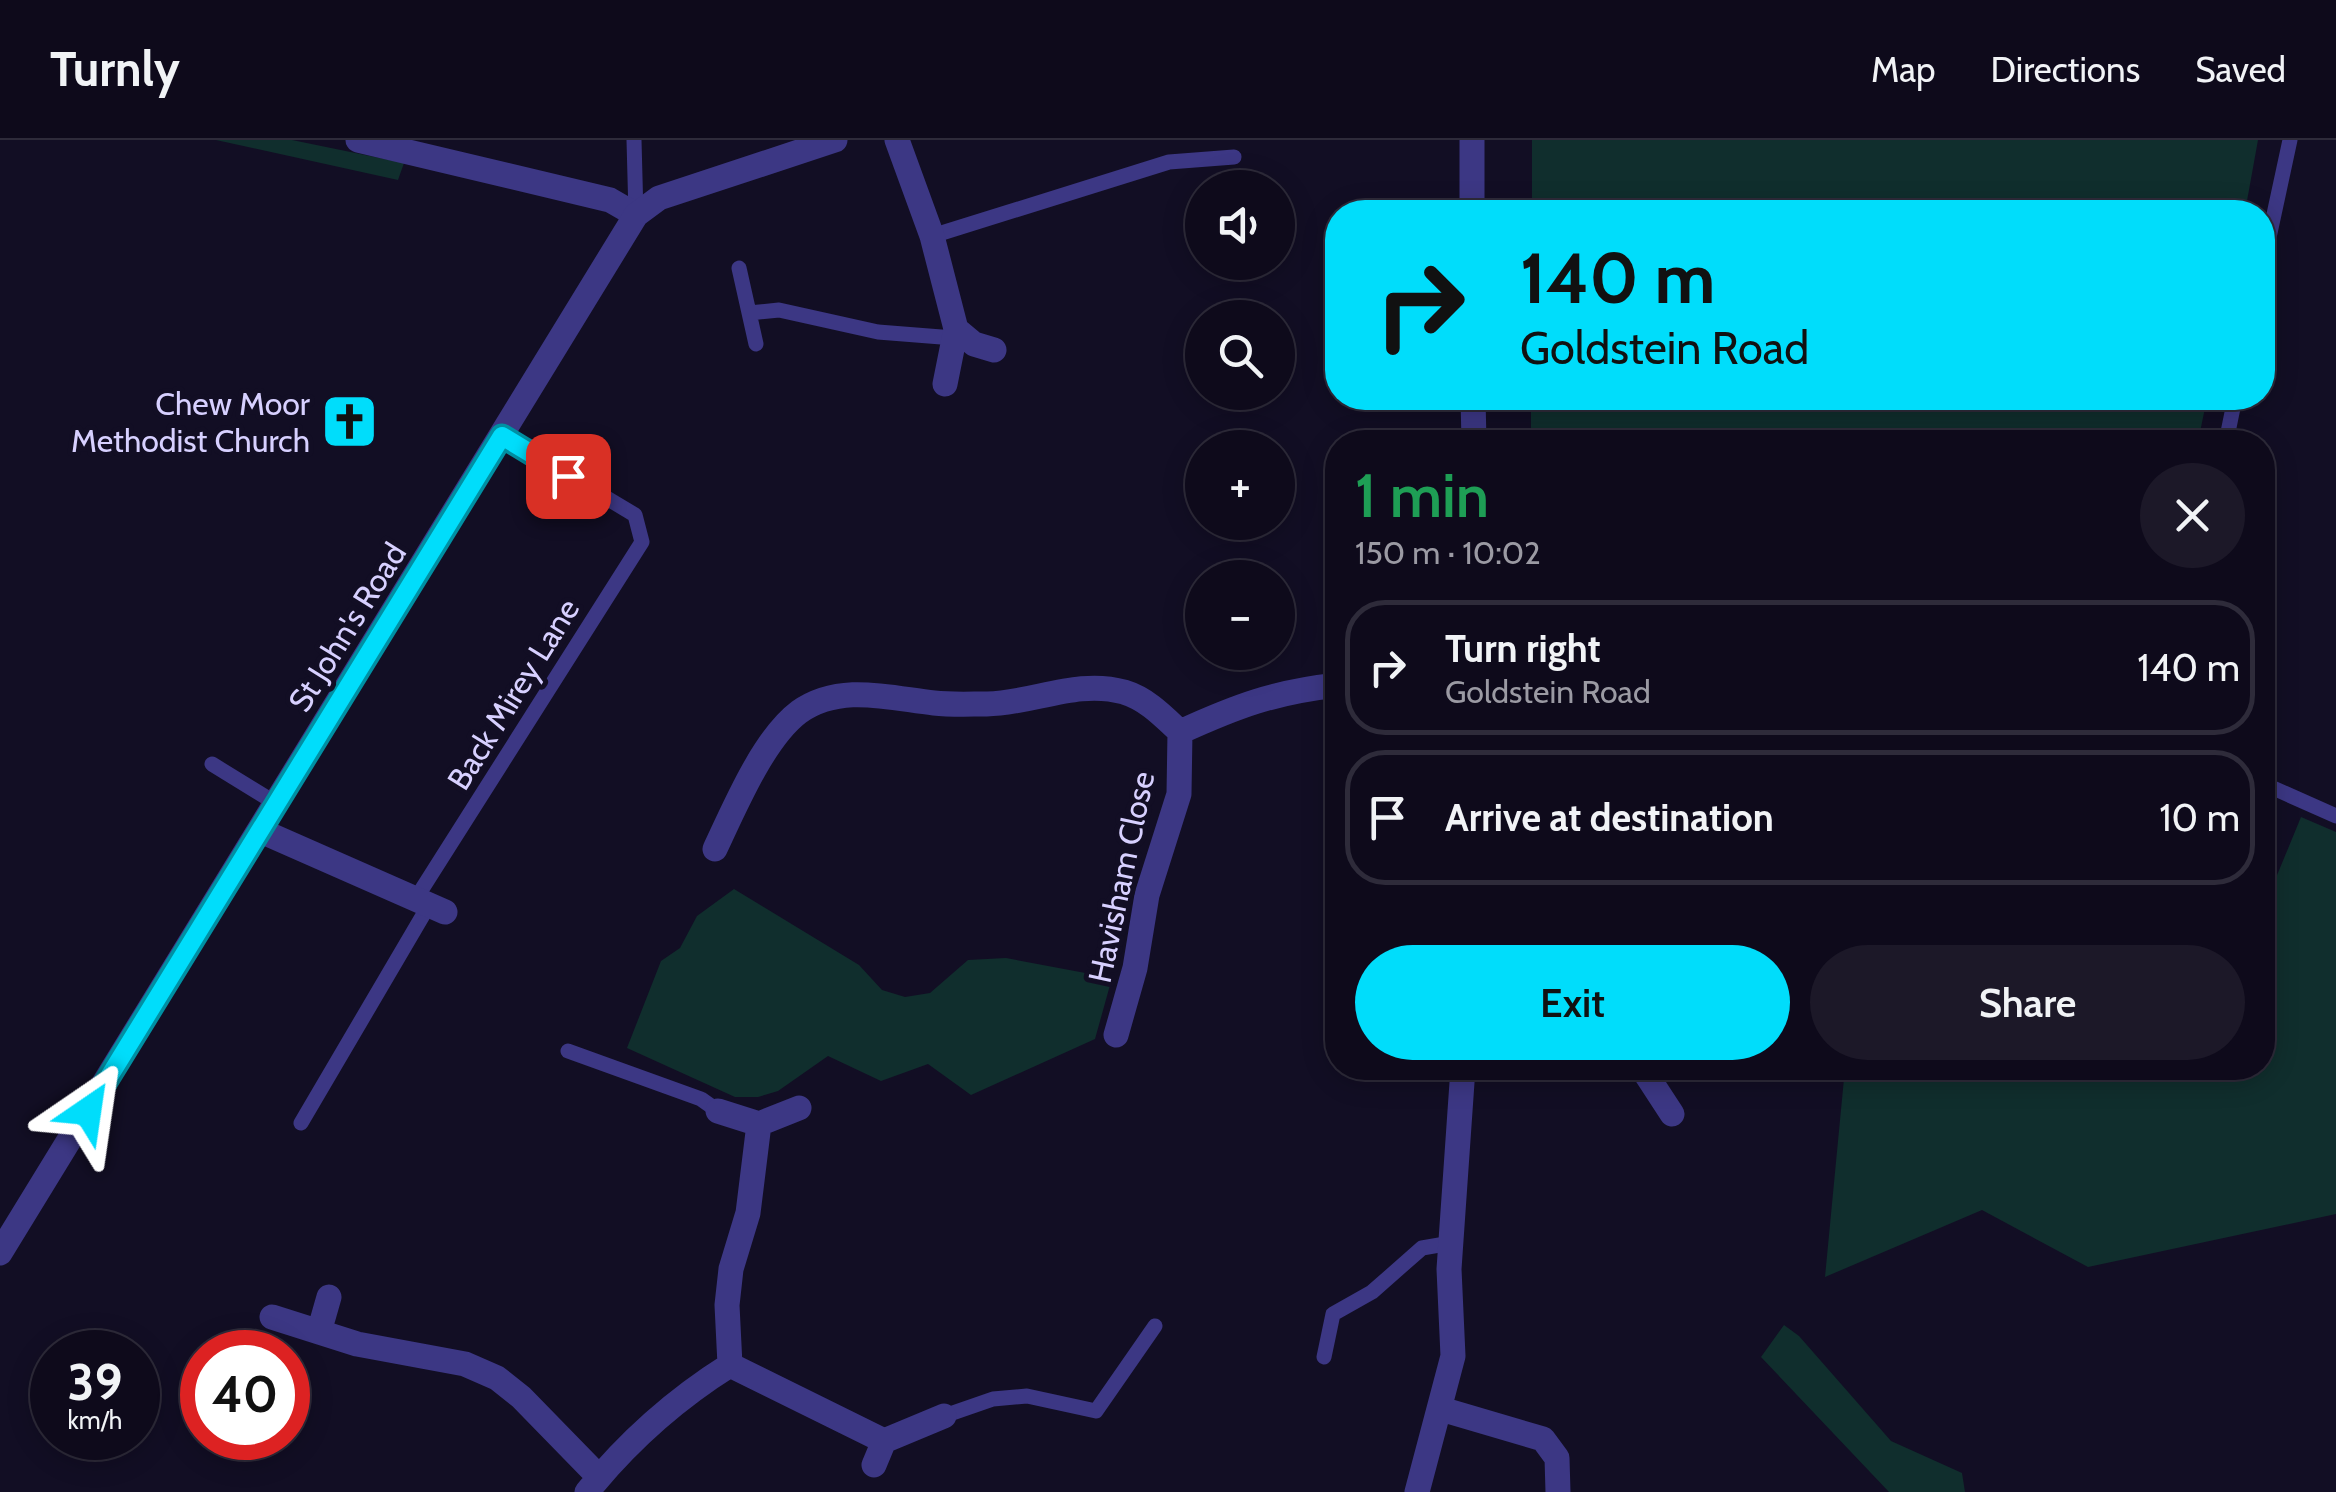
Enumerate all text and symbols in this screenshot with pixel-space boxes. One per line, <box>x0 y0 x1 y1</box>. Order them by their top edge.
text: Turnly <box>50 40 180 98</box>
text: Map <box>1871 48 1936 91</box>
text: Directions <box>1991 48 2140 91</box>
text: Saved <box>2195 48 2286 91</box>
map controls <box>1185 170 1295 670</box>
button: sound <box>1185 170 1295 280</box>
text: 140 m <box>1520 235 1715 321</box>
icon: right <box>1355 240 1485 370</box>
button: search <box>1185 300 1295 410</box>
text: Goldstein Road <box>1520 321 1809 375</box>
place label: Chew Moor Methodist Church <box>71 384 311 460</box>
church icon: Chew Moor Methodist Church <box>319 391 379 451</box>
button: + <box>1185 430 1295 540</box>
pin <box>526 434 611 519</box>
icon: arrive <box>541 449 596 504</box>
text: 1 min <box>1355 459 1489 532</box>
button: close <box>2140 463 2245 568</box>
text: 150 m · 10:02 <box>1355 533 1541 572</box>
street label: St John's Road <box>280 536 414 718</box>
button: − <box>1185 560 1295 670</box>
street label: Back Mirey Lane <box>439 591 587 797</box>
text: Turn right <box>1445 625 1601 672</box>
icon: right <box>1360 640 1415 695</box>
text: 140 m <box>2137 644 2240 691</box>
text: Goldstein Road <box>1445 672 1651 711</box>
street label: Havisham Close <box>1080 768 1162 986</box>
icon: arrive <box>1360 790 1415 845</box>
text: Arrive at destination <box>1445 794 1774 841</box>
text: 10 m <box>2159 794 2240 841</box>
button: Exit <box>1355 945 1790 1060</box>
button: Share <box>1810 945 2245 1060</box>
position arrow <box>36 1059 140 1163</box>
speed limit sign: 40 <box>180 1330 310 1460</box>
text: 39 <box>67 1352 123 1413</box>
text: km/h <box>68 1405 122 1435</box>

